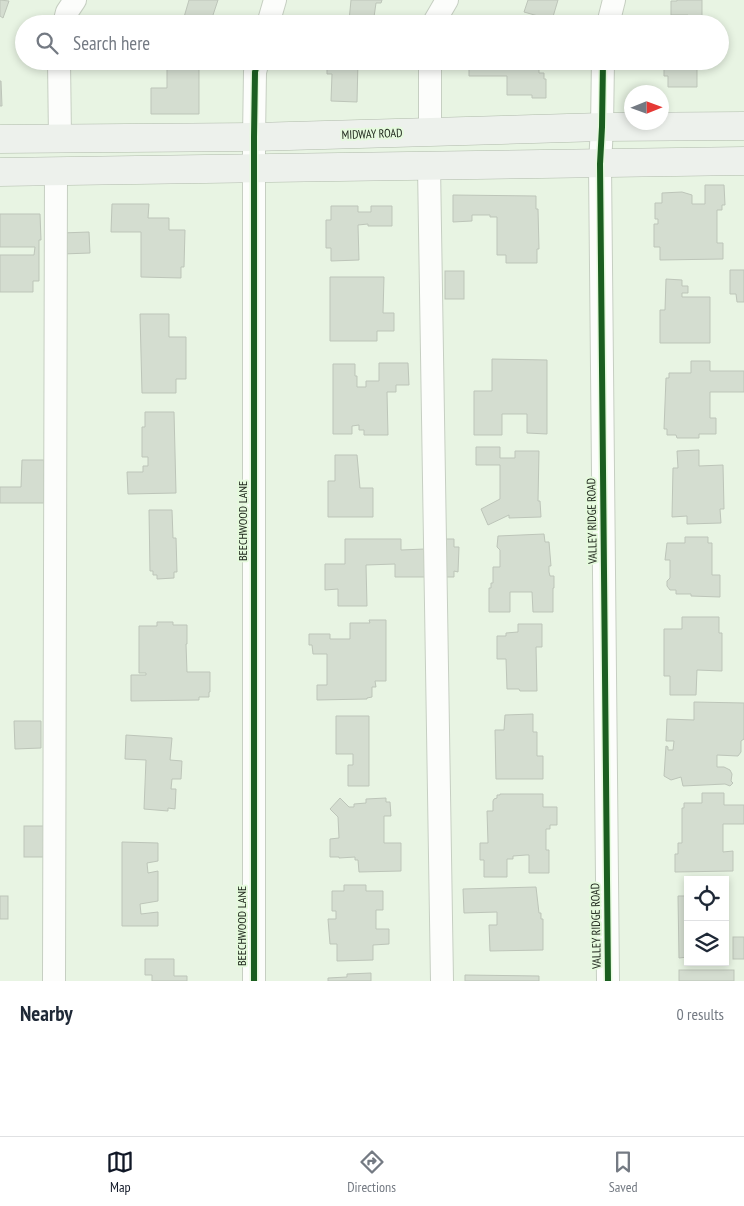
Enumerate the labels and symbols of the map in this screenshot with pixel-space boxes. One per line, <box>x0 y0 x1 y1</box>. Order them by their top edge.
north arrow <box>624 85 669 130</box>
street label: MIDWAY ROAD <box>341 125 403 142</box>
street label: VALLEY RIDGE ROAD <box>583 478 600 565</box>
street label: BEECHWOOD LANE <box>235 481 250 561</box>
street label: VALLEY RIDGE ROAD <box>587 883 604 970</box>
street label: BEECHWOOD LANE <box>234 886 249 966</box>

